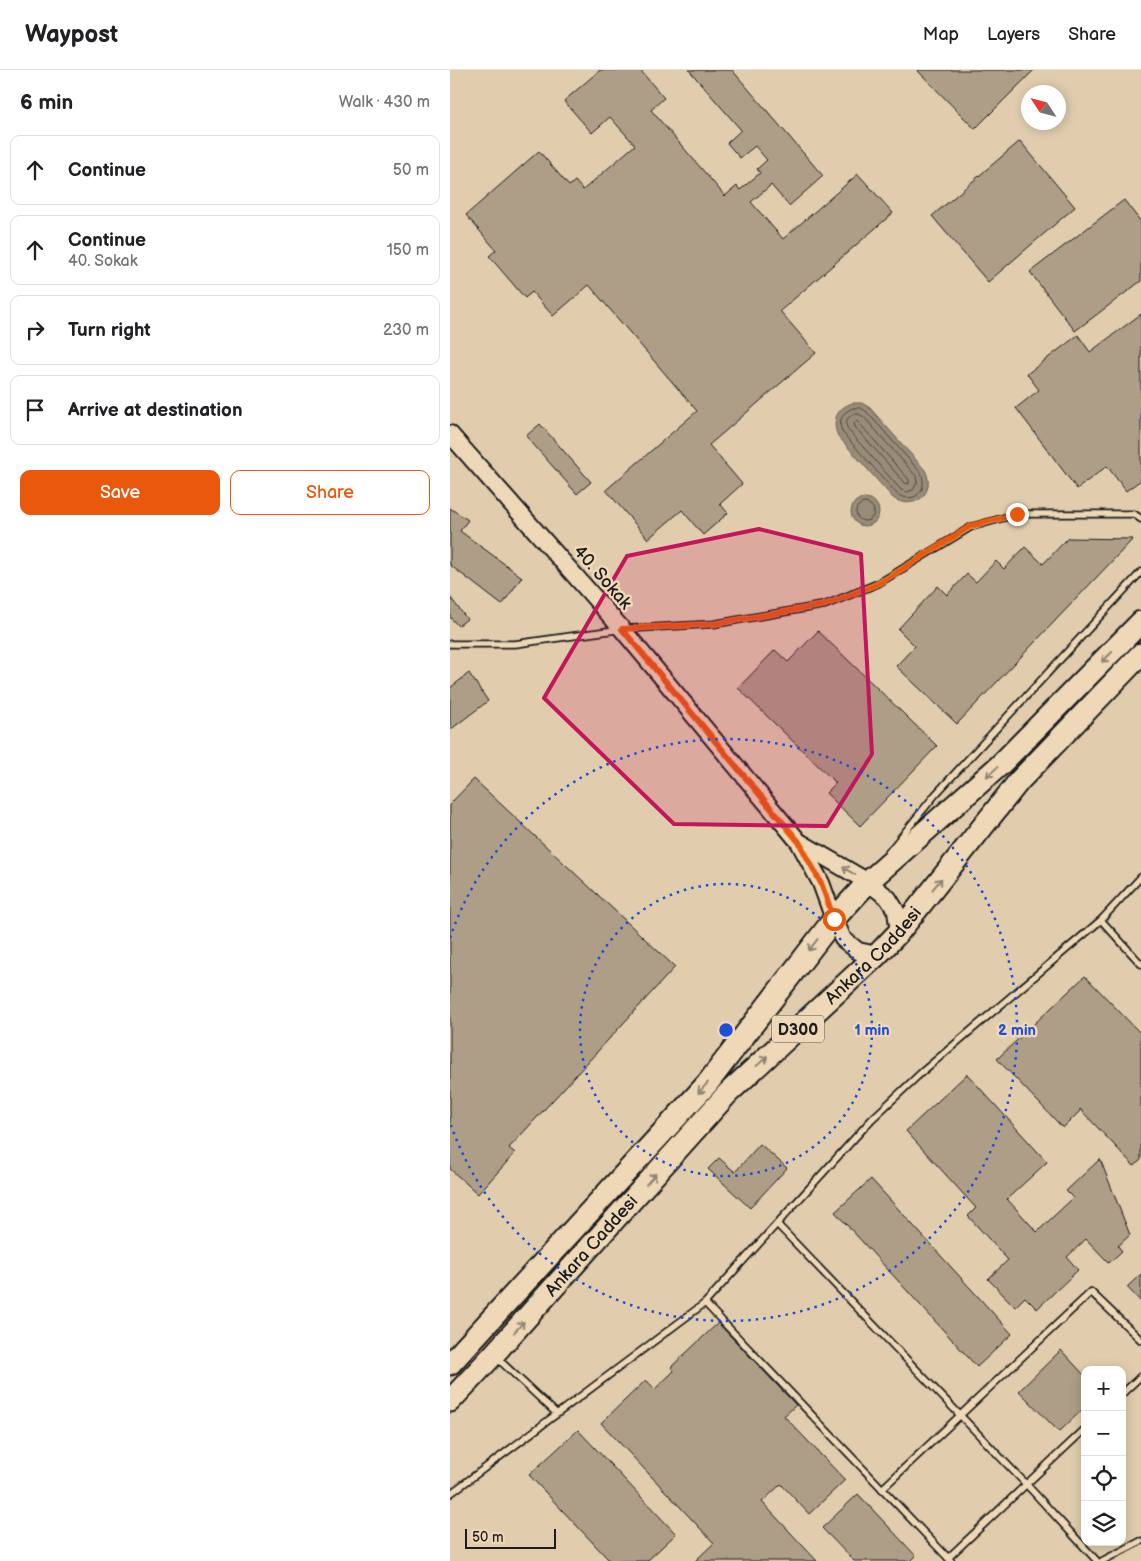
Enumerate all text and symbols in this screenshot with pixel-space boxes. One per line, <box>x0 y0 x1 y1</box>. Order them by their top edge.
text: Waypost <box>25 20 118 49</box>
text: Map <box>923 24 959 45</box>
text: Layers <box>987 24 1040 45</box>
text: Share <box>1068 24 1116 45</box>
north arrow <box>1021 85 1066 130</box>
text: 6 min <box>20 90 73 115</box>
text: Walk · 430 m <box>339 93 430 112</box>
icon: ahead <box>21 156 49 184</box>
text: Continue <box>68 159 146 182</box>
text: 50 m <box>393 161 429 180</box>
text: Continue <box>68 229 146 252</box>
icon: ahead <box>21 236 49 264</box>
text: 150 m <box>387 241 429 260</box>
text: 40. Sokak <box>68 252 138 271</box>
icon: right <box>21 316 49 344</box>
text: Turn right <box>68 319 151 342</box>
text: 230 m <box>383 321 429 340</box>
icon: arrive <box>21 396 49 424</box>
text: Arrive at destination <box>68 399 243 422</box>
button: Save <box>20 470 220 515</box>
button: Share <box>230 470 430 515</box>
route end <box>1006 503 1029 526</box>
street label: 40. Sokak <box>569 541 636 614</box>
one-way arrow <box>1101 651 1113 663</box>
one-way arrow <box>986 766 999 778</box>
one-way arrow <box>843 866 857 876</box>
one-way arrow <box>932 878 943 891</box>
street label: Ankara Caddesi <box>821 903 926 1009</box>
route start <box>823 908 846 931</box>
one-way arrow <box>808 939 819 952</box>
road number: D300 <box>772 1016 824 1042</box>
centre of rings <box>717 1021 735 1039</box>
text: 1 min <box>854 1021 890 1040</box>
text: 2 min <box>998 1021 1036 1040</box>
one-way arrow <box>756 1055 769 1067</box>
one-way arrow <box>697 1081 709 1094</box>
one-way arrow <box>645 1173 657 1186</box>
street label: Ankara Caddesi <box>541 1191 642 1301</box>
one-way arrow <box>513 1320 525 1333</box>
map controls <box>1081 1366 1126 1546</box>
button: + <box>1081 1366 1126 1411</box>
button: − <box>1081 1411 1126 1456</box>
button: locate <box>1081 1456 1126 1501</box>
button: layers <box>1081 1501 1126 1546</box>
scale bar <box>465 1526 556 1549</box>
text: 50 m <box>472 1529 504 1546</box>

